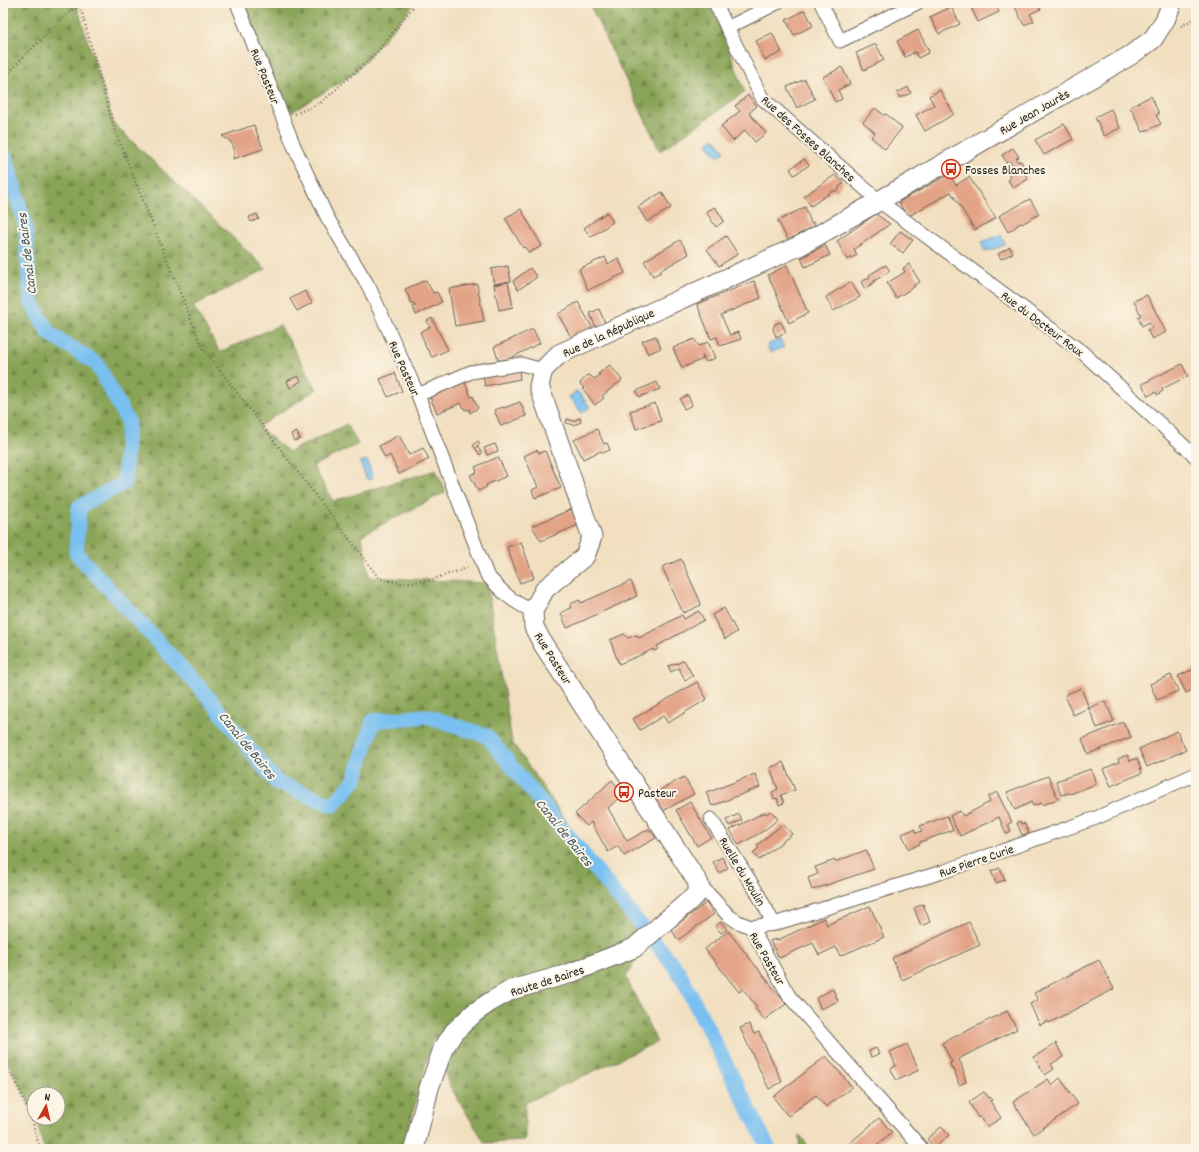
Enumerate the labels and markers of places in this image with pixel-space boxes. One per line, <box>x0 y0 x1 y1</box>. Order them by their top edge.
bus stop icon: Fosses Blanches <box>940 158 962 180</box>
place label: Fosses Blanches <box>965 162 1045 181</box>
bus stop icon: Pasteur <box>613 781 635 803</box>
place label: Pasteur <box>638 785 677 804</box>

